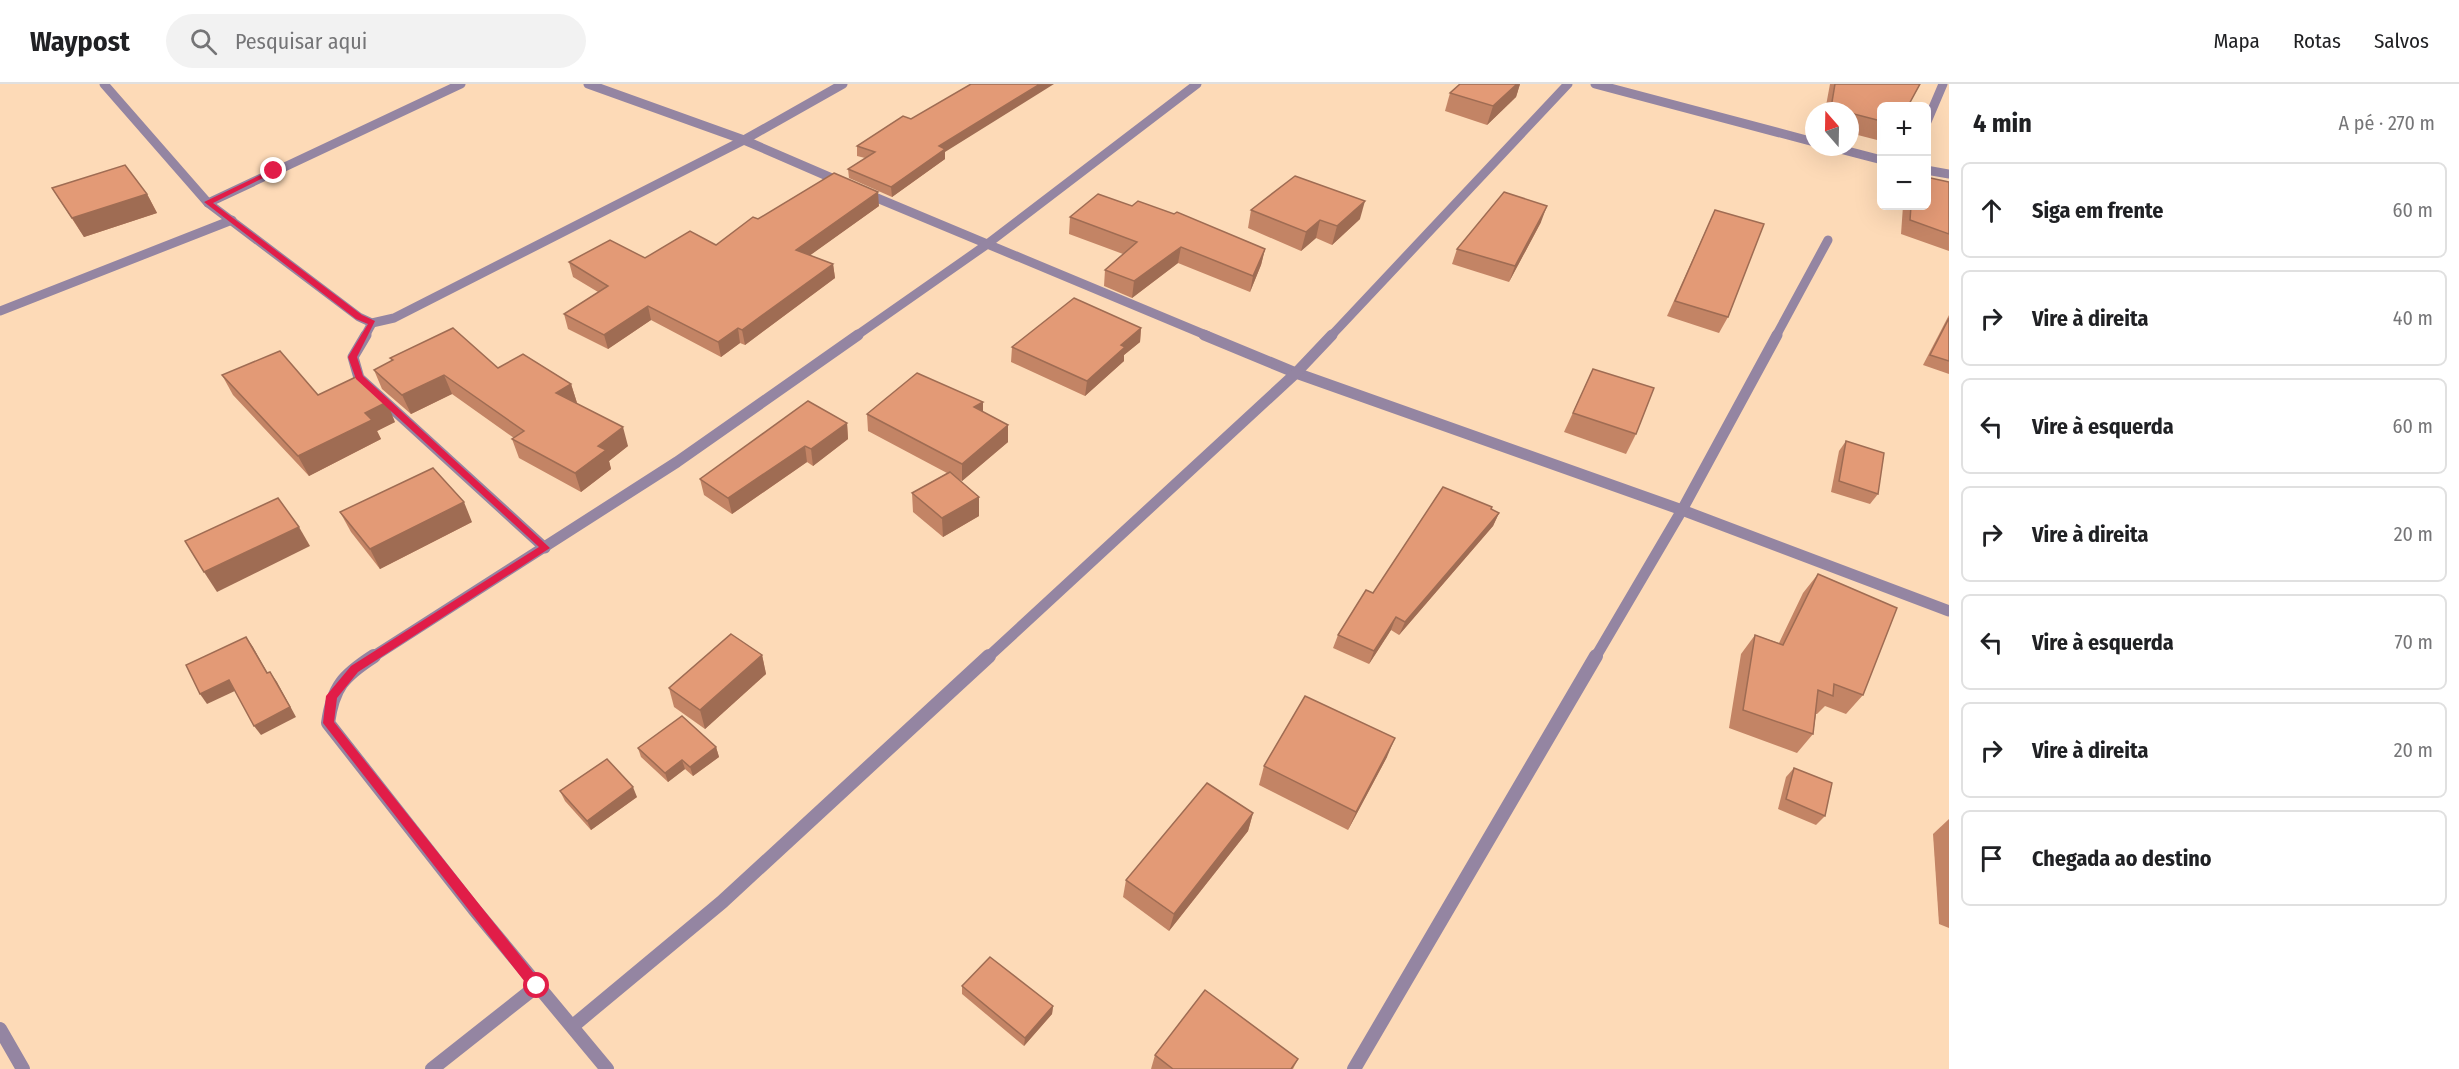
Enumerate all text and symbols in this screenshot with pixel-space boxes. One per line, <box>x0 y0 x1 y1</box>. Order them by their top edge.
search box <box>166 14 586 68</box>
text: Waypost <box>30 25 130 58</box>
icon: search <box>187 25 220 58</box>
text: Pesquisar aqui <box>235 28 367 55</box>
text: Mapa <box>2213 28 2260 54</box>
text: Rotas <box>2293 28 2341 54</box>
text: Salvos <box>2374 28 2429 54</box>
north arrow <box>1805 102 1859 156</box>
map controls <box>1877 102 1931 210</box>
button: + <box>1877 102 1931 156</box>
text: 4 min <box>1973 108 2032 139</box>
text: A pé · 270 m <box>2339 111 2435 135</box>
button: − <box>1877 156 1931 210</box>
route end <box>260 157 286 183</box>
icon: ahead <box>1975 194 2008 227</box>
text: Siga em frente <box>2032 197 2163 224</box>
text: 60 m <box>2393 198 2433 222</box>
icon: right <box>1975 302 2008 335</box>
text: Vire à direita <box>2032 305 2148 332</box>
text: 40 m <box>2393 306 2433 330</box>
icon: left <box>1975 410 2008 443</box>
text: Vire à esquerda <box>2032 413 2174 440</box>
text: 60 m <box>2393 414 2433 438</box>
icon: right <box>1975 518 2008 551</box>
text: Vire à direita <box>2032 521 2148 548</box>
text: 20 m <box>2394 522 2433 546</box>
icon: left <box>1975 626 2008 659</box>
text: Vire à esquerda <box>2032 629 2174 656</box>
text: 70 m <box>2395 630 2433 654</box>
icon: right <box>1975 734 2008 767</box>
text: Vire à direita <box>2032 737 2148 764</box>
text: 20 m <box>2394 738 2433 762</box>
icon: arrive <box>1975 842 2008 875</box>
text: Chegada ao destino <box>2032 845 2212 872</box>
route start <box>523 972 549 998</box>

